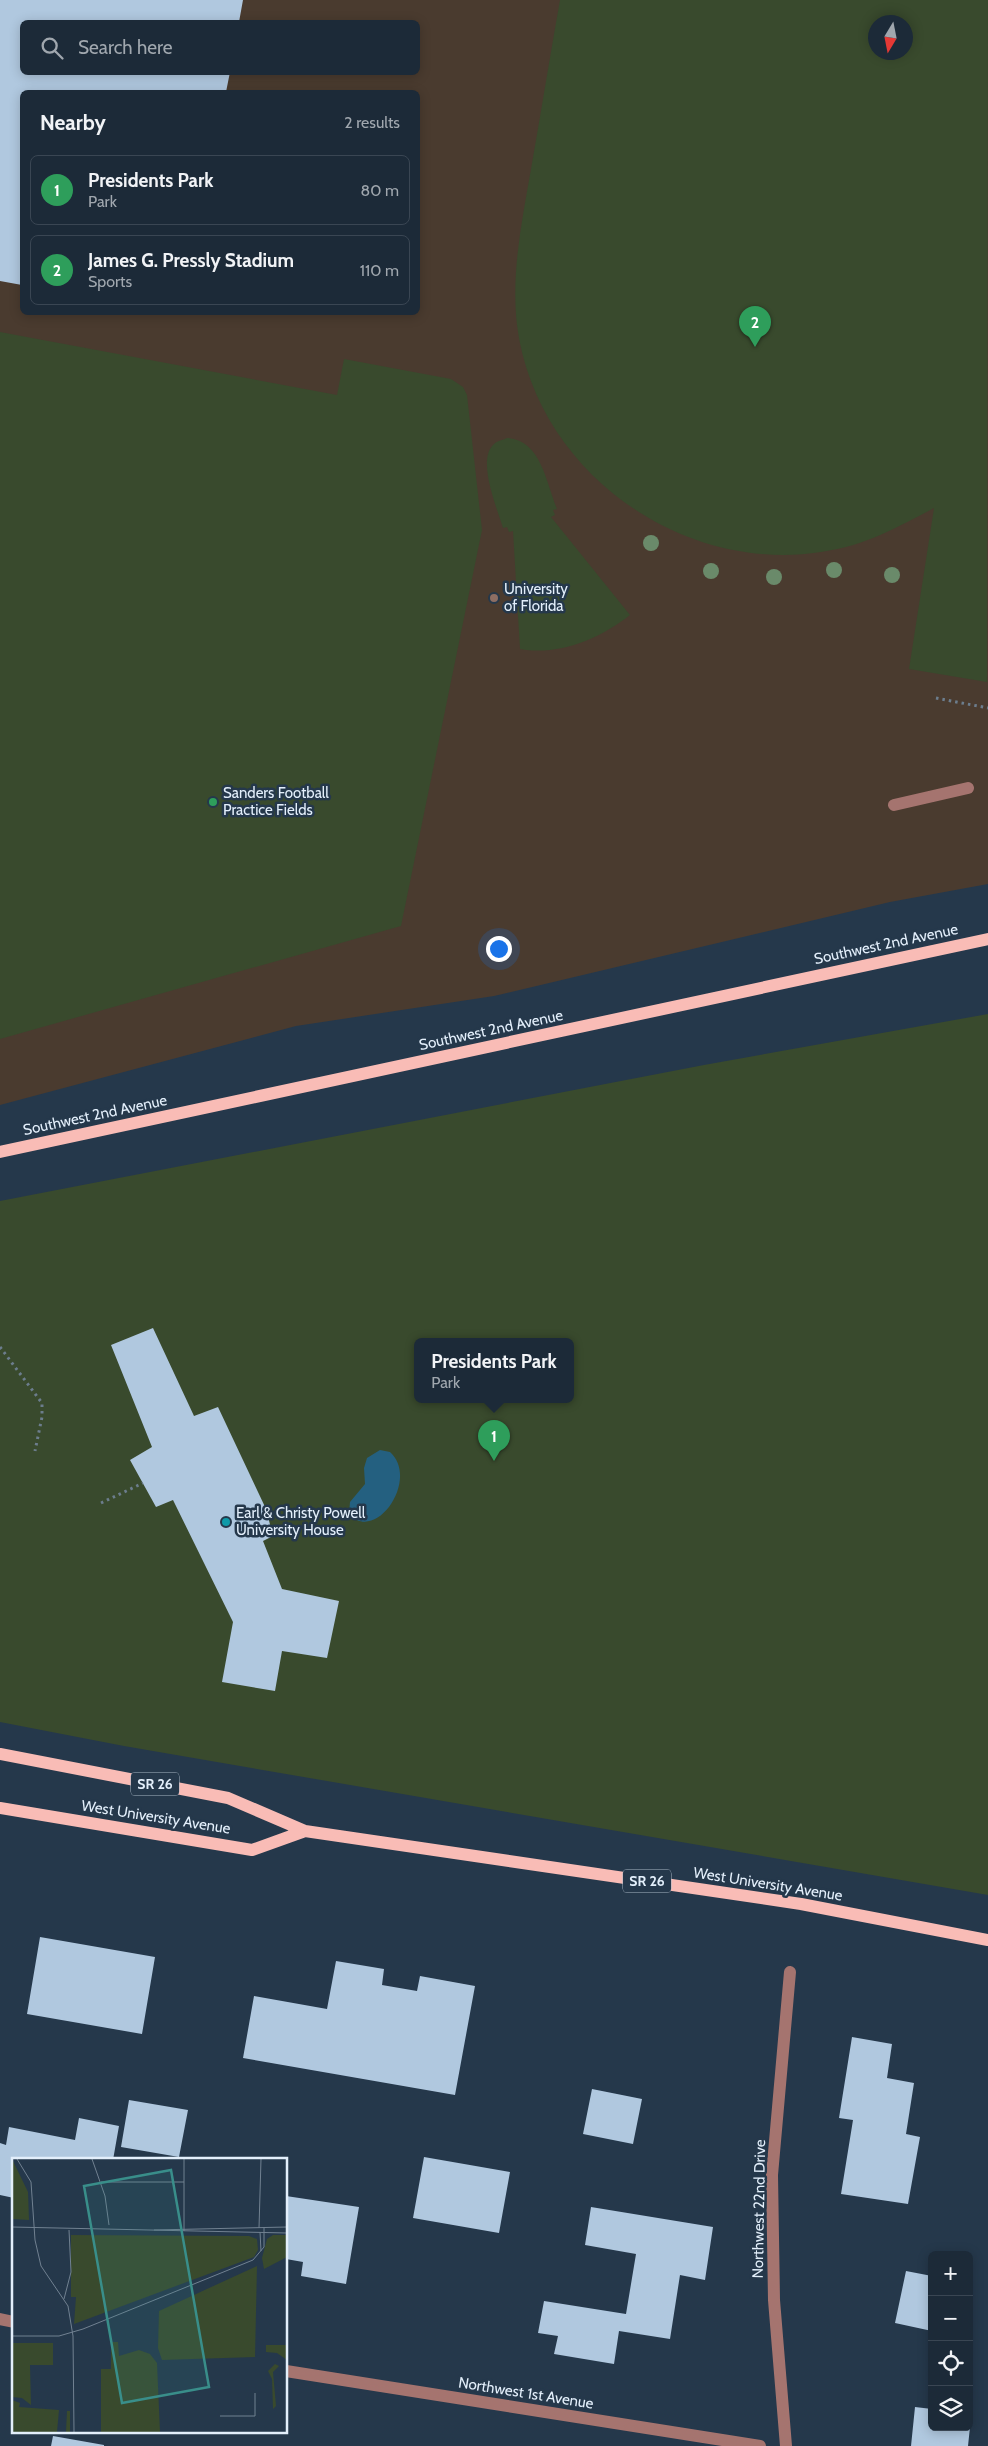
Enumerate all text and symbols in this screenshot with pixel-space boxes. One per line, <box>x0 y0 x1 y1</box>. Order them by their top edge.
north arrow <box>868 15 913 60</box>
search box <box>20 20 420 75</box>
icon: search <box>38 34 66 62</box>
text: Search here <box>78 36 172 59</box>
text: Nearby <box>40 110 106 135</box>
text: 2 results <box>344 113 400 132</box>
text: Presidents Park <box>88 169 214 192</box>
text: 1 <box>54 181 60 200</box>
text: 80 m <box>361 181 399 200</box>
text: Park <box>88 192 117 211</box>
text: James G. Pressly Stadium <box>88 249 294 272</box>
text: 2 <box>53 261 61 280</box>
text: 110 m <box>360 261 399 280</box>
text: Sports <box>88 272 132 291</box>
pin: 2 <box>739 306 771 347</box>
place label: University of Florida <box>504 580 568 615</box>
marker: University of Florida <box>488 592 500 604</box>
place label: Sanders Football Practice Fields <box>223 784 329 819</box>
marker: Sanders Football Practice Fields <box>207 796 219 808</box>
street label: Southwest 2nd Avenue <box>812 920 960 968</box>
your location <box>486 936 512 962</box>
street label: Southwest 2nd Avenue <box>417 1006 565 1054</box>
street label: Southwest 2nd Avenue <box>21 1091 169 1139</box>
popup <box>414 1338 574 1403</box>
text: Presidents Park <box>431 1350 557 1373</box>
text: Park <box>431 1373 460 1392</box>
pin: 1 <box>478 1420 510 1461</box>
place label: Earl & Christy Powell University House <box>236 1504 366 1539</box>
marker: Earl & Christy Powell University House <box>220 1516 232 1528</box>
road number: SR 26 <box>131 1772 179 1796</box>
street label: West University Avenue <box>80 1796 232 1838</box>
street label: West University Avenue <box>692 1863 844 1905</box>
road number: SR 26 <box>623 1870 671 1892</box>
street label: Northwest 22nd Drive <box>749 2139 769 2279</box>
inset map <box>12 2158 288 2434</box>
map controls <box>928 2251 973 2431</box>
button: + <box>928 2251 973 2296</box>
button: − <box>928 2296 973 2341</box>
button: locate <box>928 2341 973 2386</box>
street label: Northwest 1st Avenue <box>457 2373 595 2413</box>
button: layers <box>928 2386 973 2431</box>

